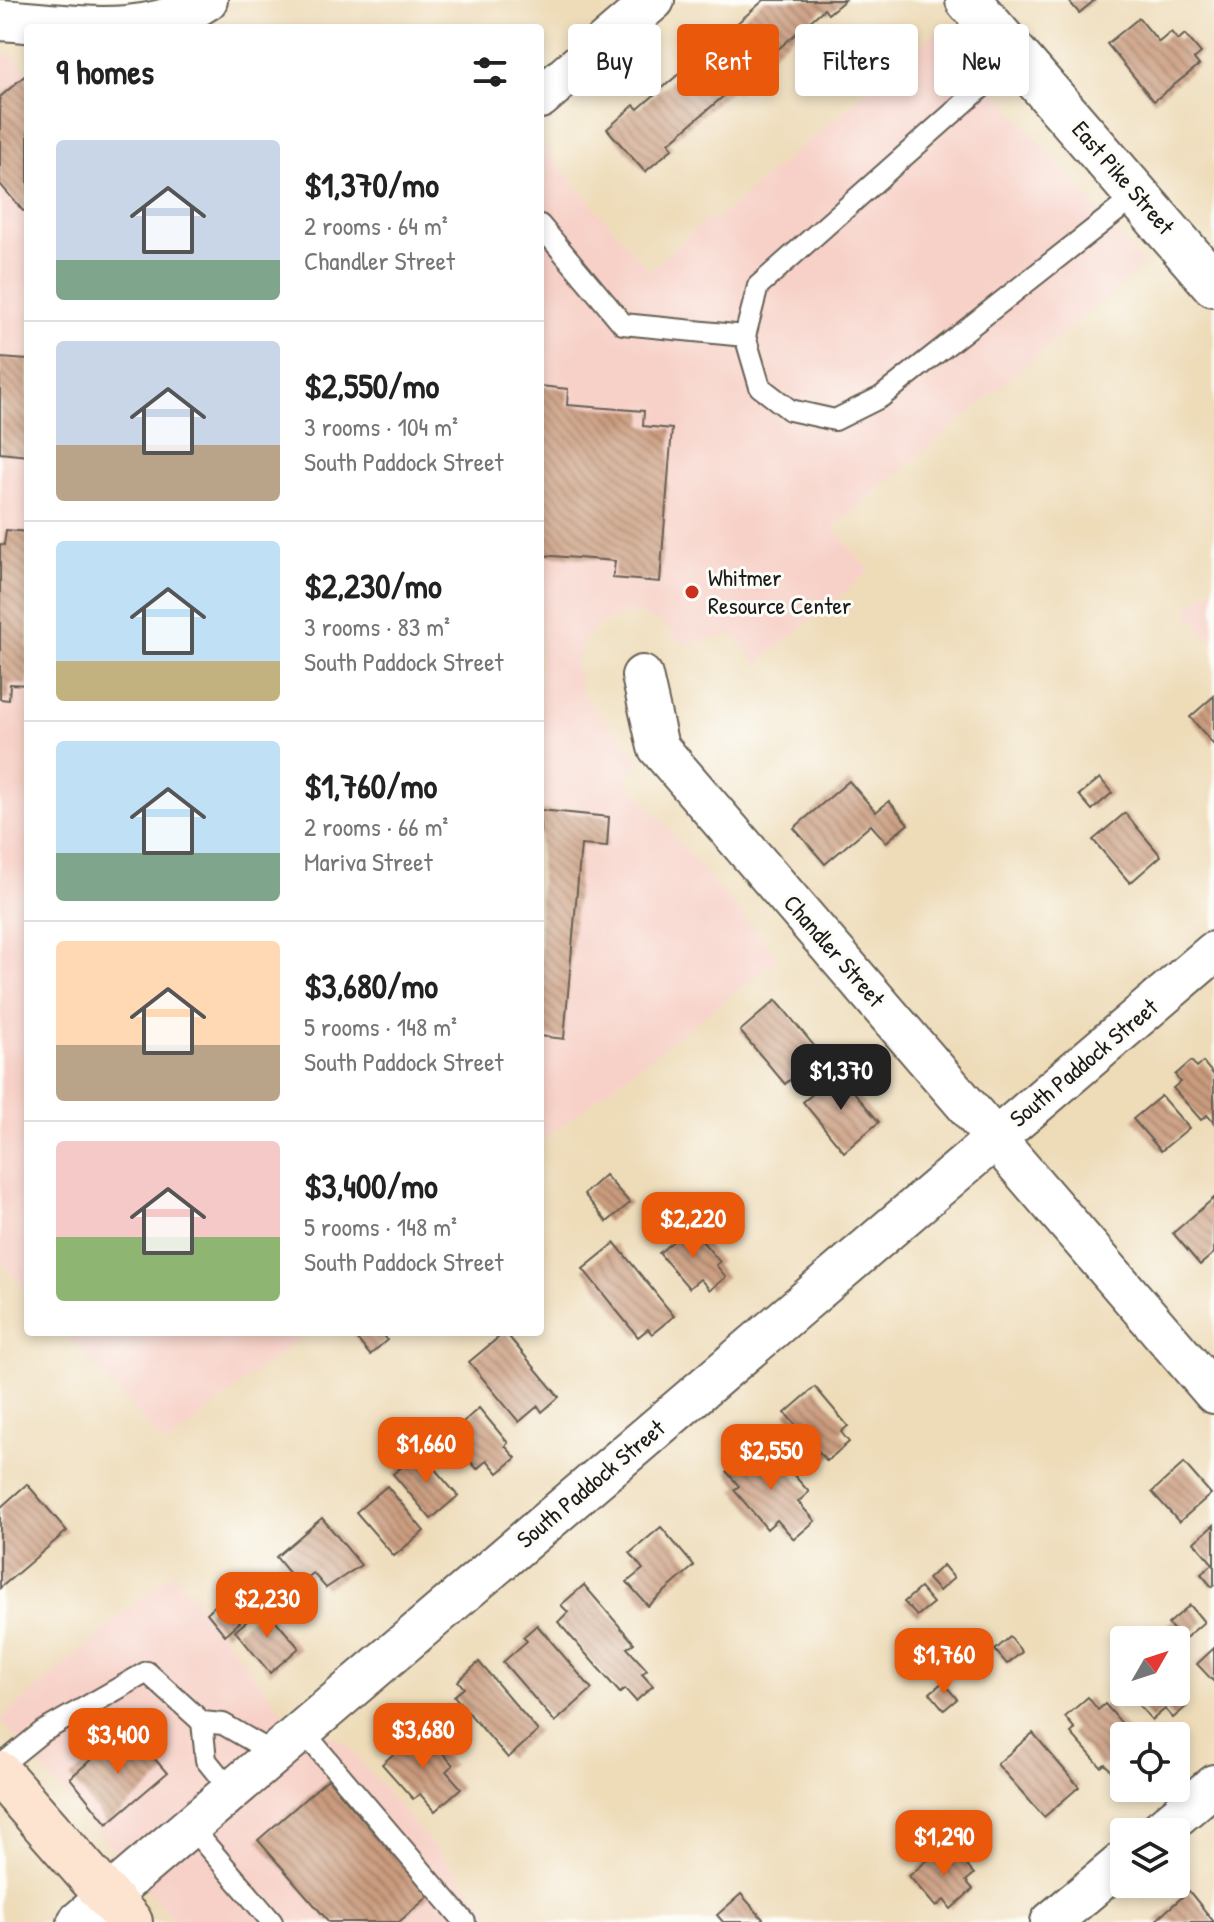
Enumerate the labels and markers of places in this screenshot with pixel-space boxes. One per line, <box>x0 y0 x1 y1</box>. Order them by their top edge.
place label: Whitmer Resource Center <box>708 561 851 621</box>
marker: Whitmer Resource Center <box>683 583 701 601</box>
pin: $1,370 <box>776 1044 906 1112</box>
pin: $2,220 <box>628 1192 758 1260</box>
pin: $1,660 <box>361 1417 491 1485</box>
pin: $2,550 <box>706 1424 836 1492</box>
pin: $2,230 <box>202 1572 332 1640</box>
pin: $1,760 <box>879 1628 1009 1696</box>
pin: $3,680 <box>358 1703 488 1771</box>
pin: $3,400 <box>53 1708 183 1776</box>
pin: $1,290 <box>879 1810 1009 1878</box>

